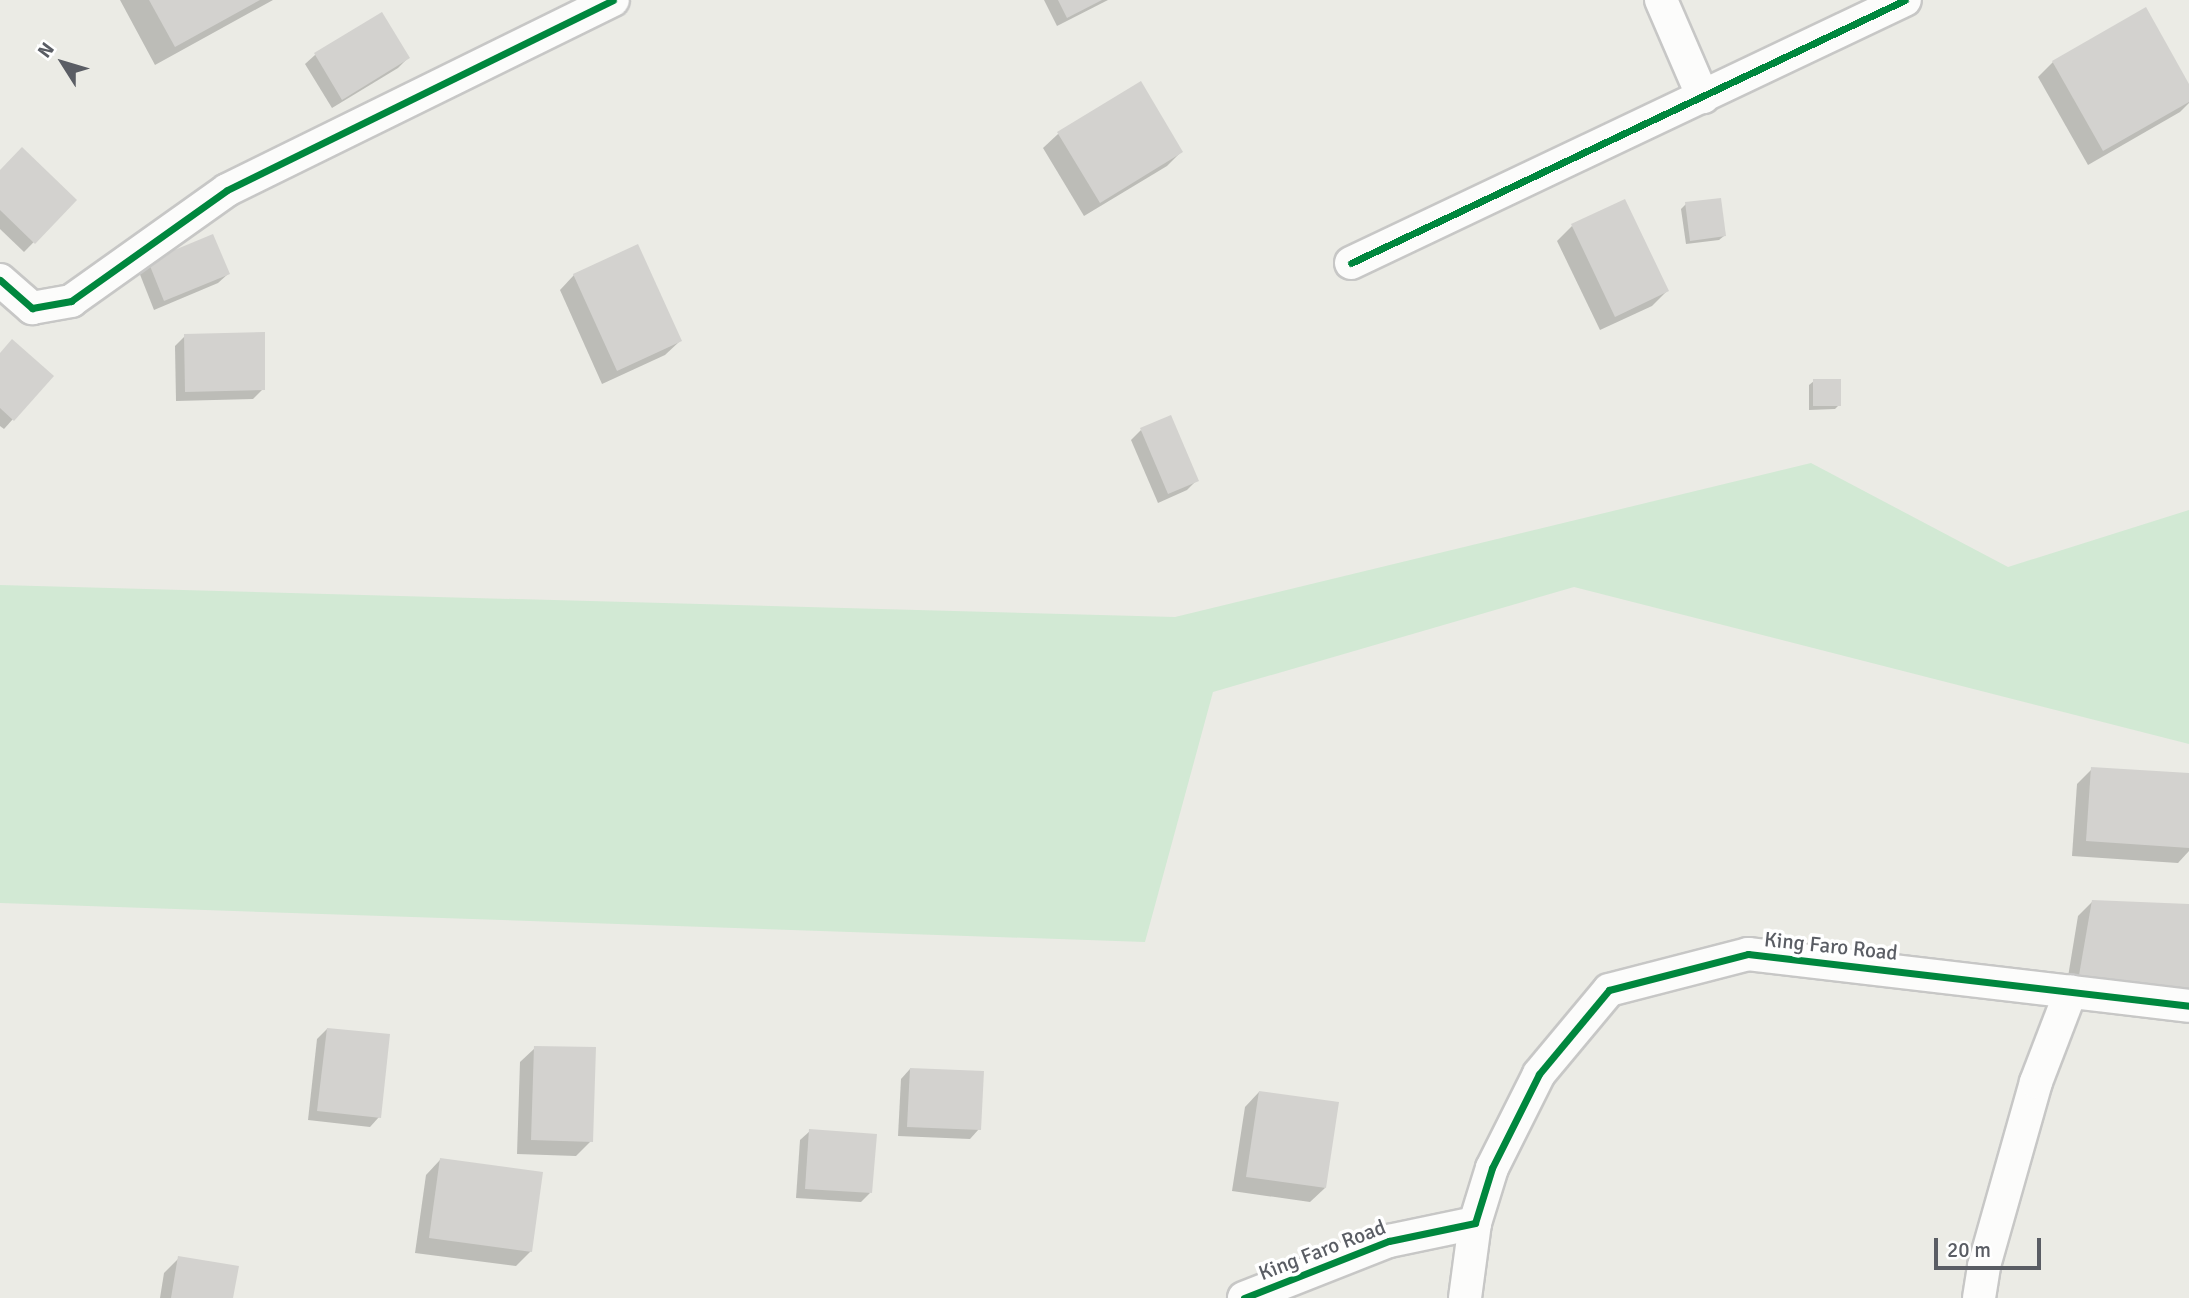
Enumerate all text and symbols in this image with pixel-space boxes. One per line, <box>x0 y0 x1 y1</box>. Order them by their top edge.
north arrow <box>28 28 98 98</box>
text: N <box>33 38 60 63</box>
street label: King Faro Road <box>1763 926 1899 966</box>
street label: King Faro Road <box>1255 1214 1389 1286</box>
scale bar <box>1937 1224 2044 1268</box>
text: 20 m <box>1947 1237 1991 1263</box>

